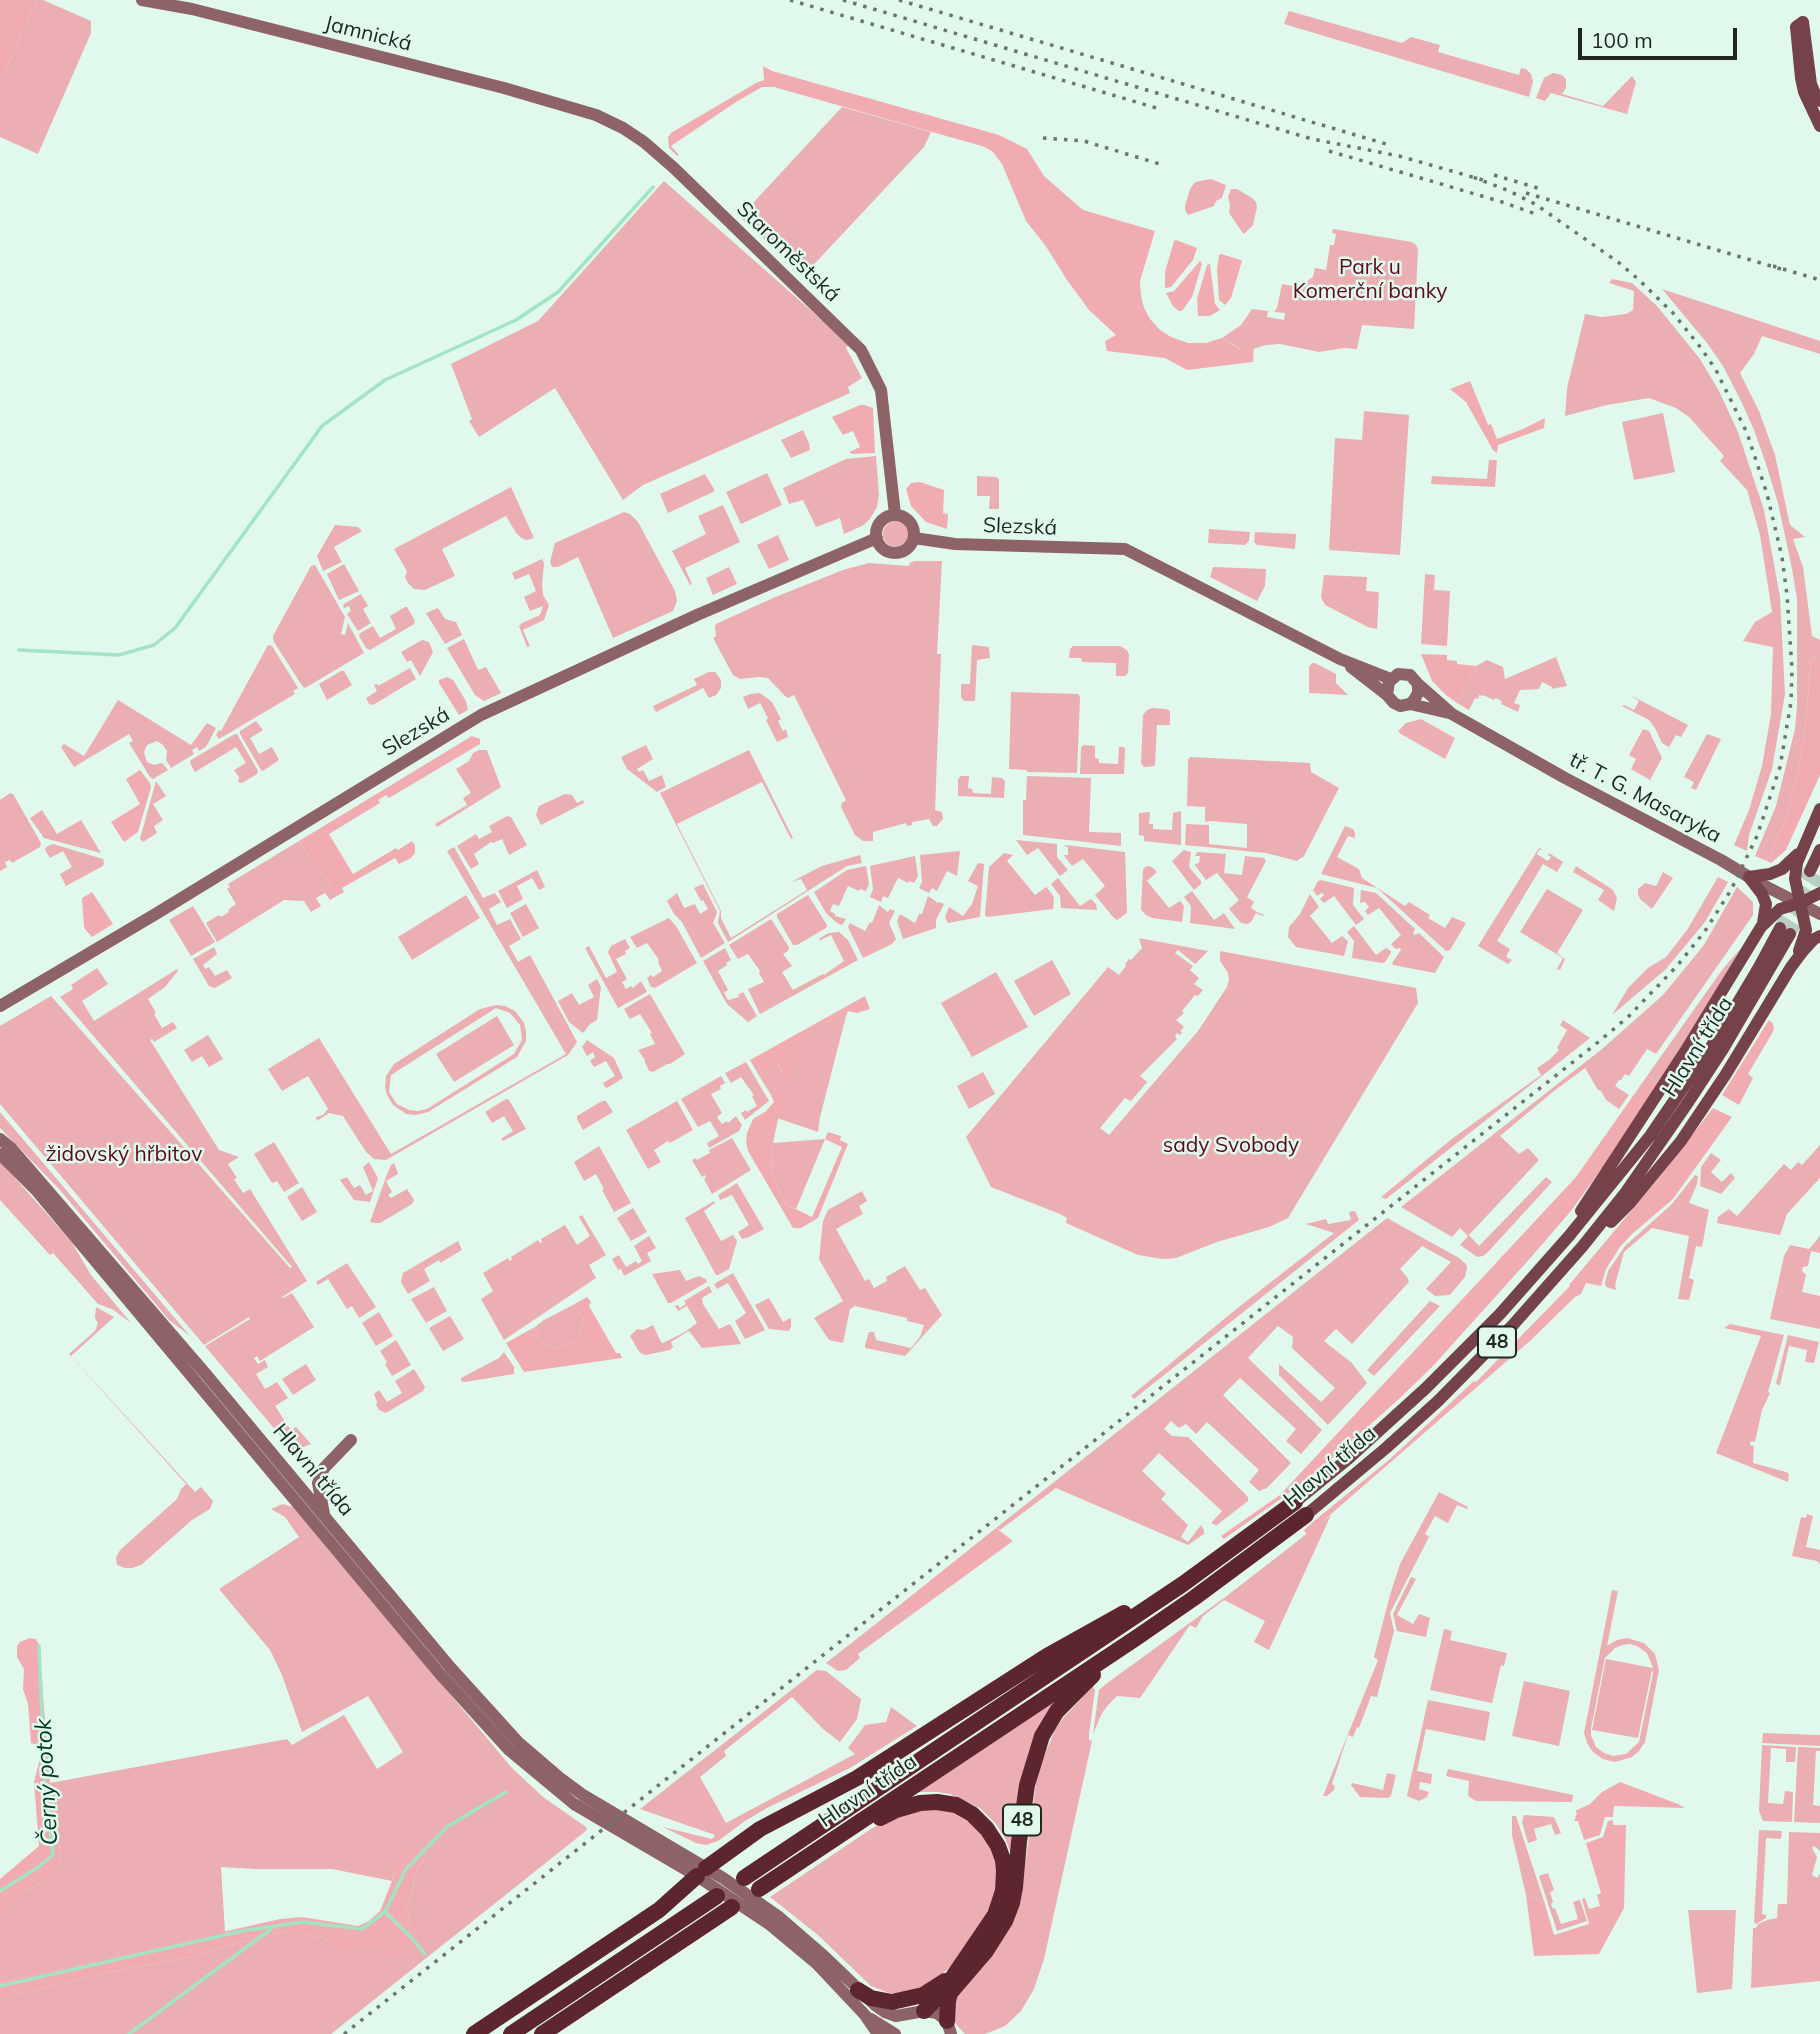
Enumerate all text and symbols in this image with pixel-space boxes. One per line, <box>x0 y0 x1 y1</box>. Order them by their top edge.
street label: Jamnická <box>322 11 414 57</box>
scale bar <box>1582 14 1741 58</box>
text: 100 m <box>1591 27 1653 53</box>
street label: Staroměstská <box>731 196 845 308</box>
park label: Park u Komerční banky <box>1293 255 1447 305</box>
street label: Slezská <box>983 513 1057 541</box>
street label: Slezská <box>378 702 454 762</box>
street label: tř. T. G. Masaryka <box>1565 747 1725 849</box>
street label: Hlavní třída <box>1657 993 1739 1101</box>
park label: sady Svobody <box>1163 1133 1299 1159</box>
park label: židovský hřbitov <box>46 1142 202 1168</box>
road number: 48 <box>1478 1326 1516 1358</box>
street label: Hlavní třída <box>267 1419 359 1521</box>
street label: Hlavní třída <box>1279 1421 1381 1513</box>
water label: Černý potok <box>30 1718 64 1846</box>
street label: Hlavní třída <box>814 1749 922 1833</box>
road number: 48 <box>1003 1804 1041 1836</box>

